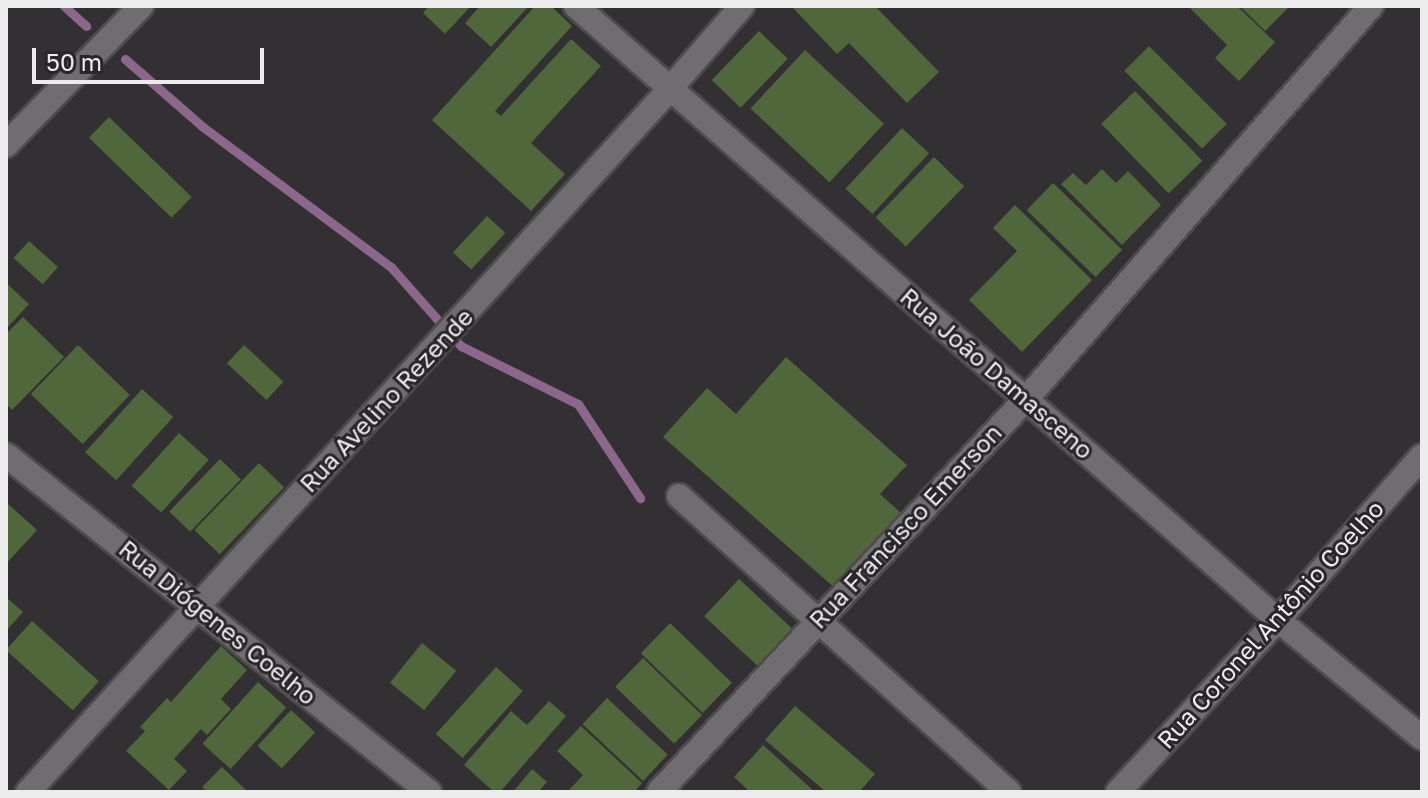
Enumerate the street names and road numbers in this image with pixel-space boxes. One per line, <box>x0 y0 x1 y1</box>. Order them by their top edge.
street label: Rua João Damasceno <box>895 282 1099 464</box>
street label: Rua Avelino Rezende <box>294 302 478 498</box>
street label: Rua Francisco Emerson <box>803 418 1007 634</box>
street label: Rua Coronel Antônio Coelho <box>1151 494 1389 754</box>
street label: Rua Diógenes Coelho <box>114 534 322 710</box>

